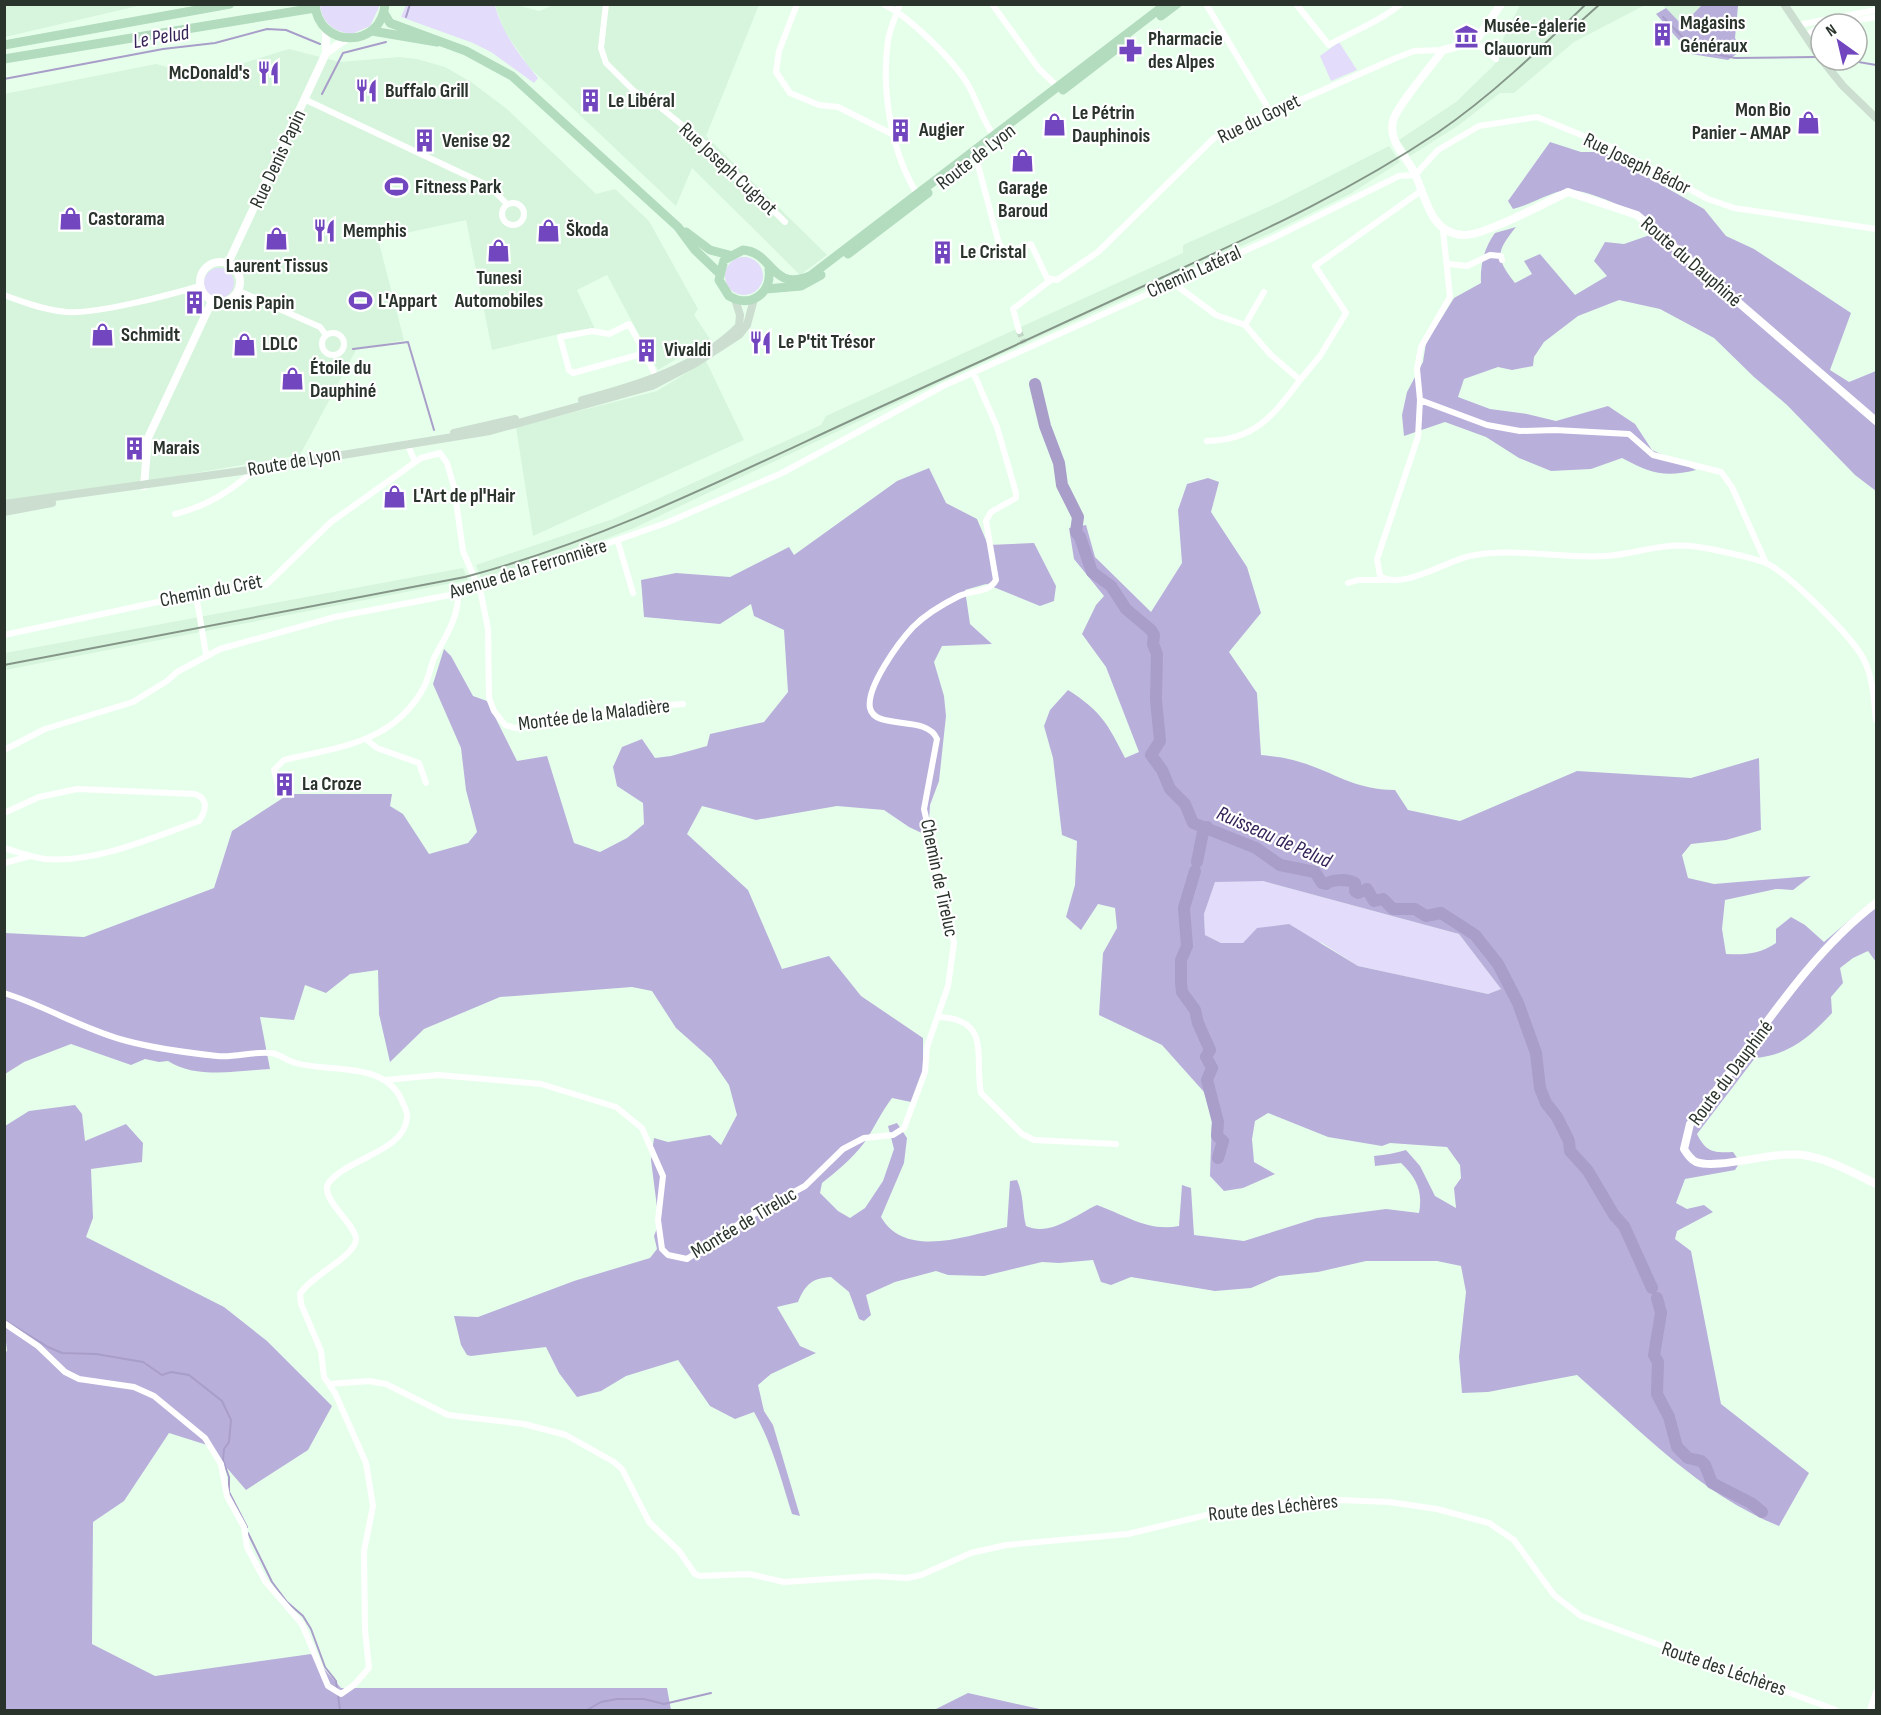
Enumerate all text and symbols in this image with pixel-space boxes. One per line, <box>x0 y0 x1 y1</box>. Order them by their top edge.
place label: Magasins Généraux <box>1680 11 1748 58</box>
north arrow <box>1809 12 1869 72</box>
place label: Musée-galerie Clauorum <box>1484 14 1586 61</box>
water label: Le Pelud <box>131 20 192 54</box>
building icon: Magasins Généraux <box>1649 21 1675 47</box>
text: N <box>1823 21 1840 41</box>
museum icon: Musée-galerie Clauorum <box>1453 24 1479 50</box>
place label: Pharmacie des Alpes <box>1148 27 1223 74</box>
pharmacy icon: Pharmacie des Alpes <box>1117 37 1143 63</box>
restaurant icon: McDonald's <box>255 60 281 86</box>
place label: McDonald's <box>169 61 250 85</box>
restaurant icon: Buffalo Grill <box>354 78 380 104</box>
place label: Buffalo Grill <box>385 79 469 103</box>
building icon: Le Libéral <box>577 88 603 114</box>
place label: Le Libéral <box>608 89 675 113</box>
street label: Rue du Goyet <box>1214 89 1304 149</box>
place label: Mon Bio Panier - AMAP <box>1692 98 1791 145</box>
place label: Le Pétrin Dauphinois <box>1072 101 1150 148</box>
street label: Rue Denis Papin <box>245 106 311 212</box>
shop icon: Mon Bio Panier - AMAP <box>1796 109 1822 135</box>
shop icon: Le Pétrin Dauphinois <box>1041 112 1067 138</box>
street label: Rue Joseph Cugnot <box>674 117 782 221</box>
building icon: Augier <box>888 117 914 143</box>
place label: Augier <box>918 118 964 142</box>
street label: Route de Lyon <box>932 119 1020 195</box>
building icon: Venise 92 <box>411 128 437 154</box>
street label: Rue Joseph Bédor <box>1580 128 1695 200</box>
place label: Venise 92 <box>442 129 510 153</box>
shop icon: Garage Baroud <box>1010 147 1036 173</box>
sports icon: Fitness Park <box>384 174 410 200</box>
place label: Fitness Park <box>415 175 502 199</box>
place label: Garage Baroud <box>998 176 1048 223</box>
shop icon: Castorama <box>57 206 83 232</box>
place label: Castorama <box>88 207 165 231</box>
street label: Route du Dauphiné <box>1636 212 1746 312</box>
shop icon: Škoda <box>535 217 561 243</box>
restaurant icon: Memphis <box>312 218 338 244</box>
place label: Škoda <box>566 218 609 242</box>
place label: Memphis <box>343 219 407 243</box>
shop icon: Laurent Tissus <box>264 226 290 252</box>
shop icon: Tunesi Automobiles <box>486 238 512 264</box>
building icon: Le Cristal <box>929 239 955 265</box>
place label: Le Cristal <box>960 240 1026 264</box>
street label: Chemin Latéral <box>1143 241 1245 303</box>
place label: Laurent Tissus <box>226 254 329 278</box>
place label: Tunesi Automobiles <box>454 266 544 313</box>
sports icon: L'Appart <box>347 288 373 314</box>
place label: L'Appart <box>378 289 437 313</box>
building icon: Denis Papin <box>182 290 208 316</box>
place label: Denis Papin <box>213 291 294 315</box>
shop icon: Schmidt <box>90 322 116 348</box>
place label: Schmidt <box>121 323 180 347</box>
restaurant icon: Le P'tit Trésor <box>747 329 773 355</box>
place label: Le P'tit Trésor <box>778 330 875 354</box>
shop icon: LDLC <box>231 331 257 357</box>
place label: LDLC <box>262 332 298 356</box>
building icon: Vivaldi <box>633 337 659 363</box>
place label: Vivaldi <box>664 338 711 362</box>
place label: Étoile du Dauphiné <box>310 356 376 403</box>
shop icon: Étoile du Dauphiné <box>279 366 305 392</box>
building icon: Marais <box>122 435 148 461</box>
place label: Marais <box>153 436 200 460</box>
street label: Route de Lyon <box>246 442 342 482</box>
shop icon: L'Art de pl'Hair <box>382 483 408 509</box>
place label: L'Art de pl'Hair <box>413 484 516 508</box>
street label: Avenue de la Ferronnière <box>445 534 610 605</box>
street label: Chemin du Crêt <box>158 569 264 613</box>
street label: Montée de la Maladière <box>517 694 671 736</box>
building icon: La Croze <box>271 771 297 797</box>
place label: La Croze <box>302 772 362 796</box>
water label: Ruisseau de Pelud <box>1213 801 1337 874</box>
street label: Chemin de Tireluc <box>915 817 963 939</box>
street label: Route du Dauphiné <box>1684 1016 1778 1130</box>
street label: Montée de Tireluc <box>687 1182 801 1264</box>
street label: Route des Léchères <box>1207 1489 1339 1527</box>
street label: Route des Léchères <box>1659 1636 1789 1702</box>

